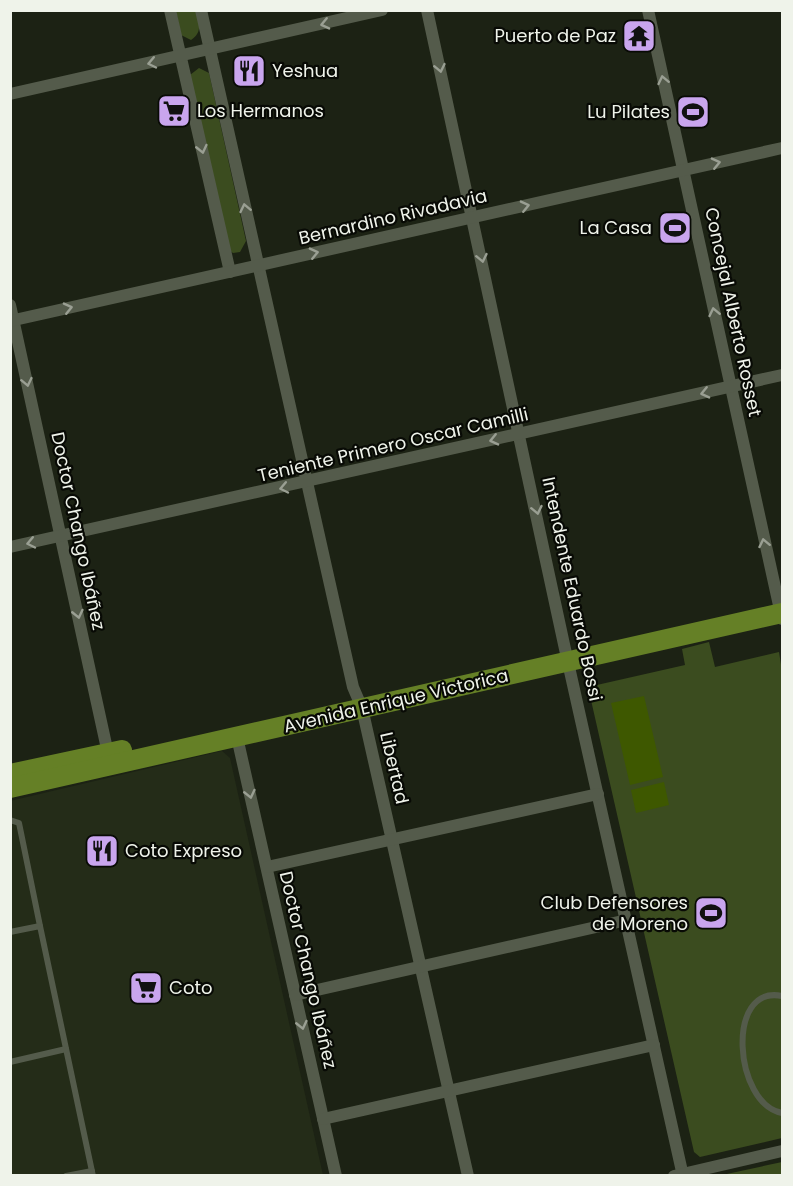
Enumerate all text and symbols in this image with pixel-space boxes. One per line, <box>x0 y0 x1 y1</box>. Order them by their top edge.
one-way arrow <box>320 16 330 29</box>
temple icon: Puerto de Paz <box>621 18 657 54</box>
place label: Puerto de Paz <box>494 23 616 48</box>
restaurant icon: Yeshua <box>231 53 267 89</box>
one-way arrow <box>148 56 158 69</box>
place label: Yeshua <box>272 58 338 83</box>
one-way arrow <box>433 62 446 72</box>
one-way arrow <box>658 76 671 86</box>
supermarket icon: Los Hermanos <box>156 93 192 129</box>
sports icon: Lu Pilates <box>675 94 711 130</box>
place label: Los Hermanos <box>197 98 324 123</box>
place label: Lu Pilates <box>587 99 670 124</box>
one-way arrow <box>194 144 207 154</box>
one-way arrow <box>710 157 720 170</box>
street label: Bernardino Rivadavia <box>296 183 489 250</box>
one-way arrow <box>520 200 530 213</box>
one-way arrow <box>239 203 252 213</box>
street label: Concejal Alberto Rosset <box>699 205 768 419</box>
sports icon: La Casa <box>657 210 693 246</box>
place label: La Casa <box>580 215 652 240</box>
one-way arrow <box>309 247 319 260</box>
one-way arrow <box>475 253 488 263</box>
one-way arrow <box>62 302 72 315</box>
one-way arrow <box>709 307 722 317</box>
one-way arrow <box>20 377 33 387</box>
one-way arrow <box>700 386 710 399</box>
street label: Teniente Primero Oscar Camilli <box>255 401 531 488</box>
street label: Doctor Chango Ibáñez <box>45 430 112 632</box>
one-way arrow <box>489 433 499 446</box>
street label: Intendente Eduardo Bossi <box>536 474 608 703</box>
one-way arrow <box>279 481 289 494</box>
one-way arrow <box>529 505 542 515</box>
one-way arrow <box>27 535 37 548</box>
one-way arrow <box>758 539 771 549</box>
one-way arrow <box>70 609 83 619</box>
street label: Avenida Enrique Victorica <box>281 662 511 739</box>
street label: Libertad <box>374 729 415 806</box>
one-way arrow <box>243 789 256 799</box>
restaurant icon: Coto Expreso <box>84 833 120 869</box>
place label: Coto Expreso <box>125 838 242 863</box>
street label: Doctor Chango Ibáñez <box>274 869 343 1071</box>
place label: Club Defensores de Moreno <box>541 890 688 936</box>
sports icon: Club Defensores de Moreno <box>693 895 729 931</box>
supermarket icon: Coto <box>128 970 164 1006</box>
place label: Coto <box>169 975 213 1000</box>
one-way arrow <box>295 1020 308 1030</box>

